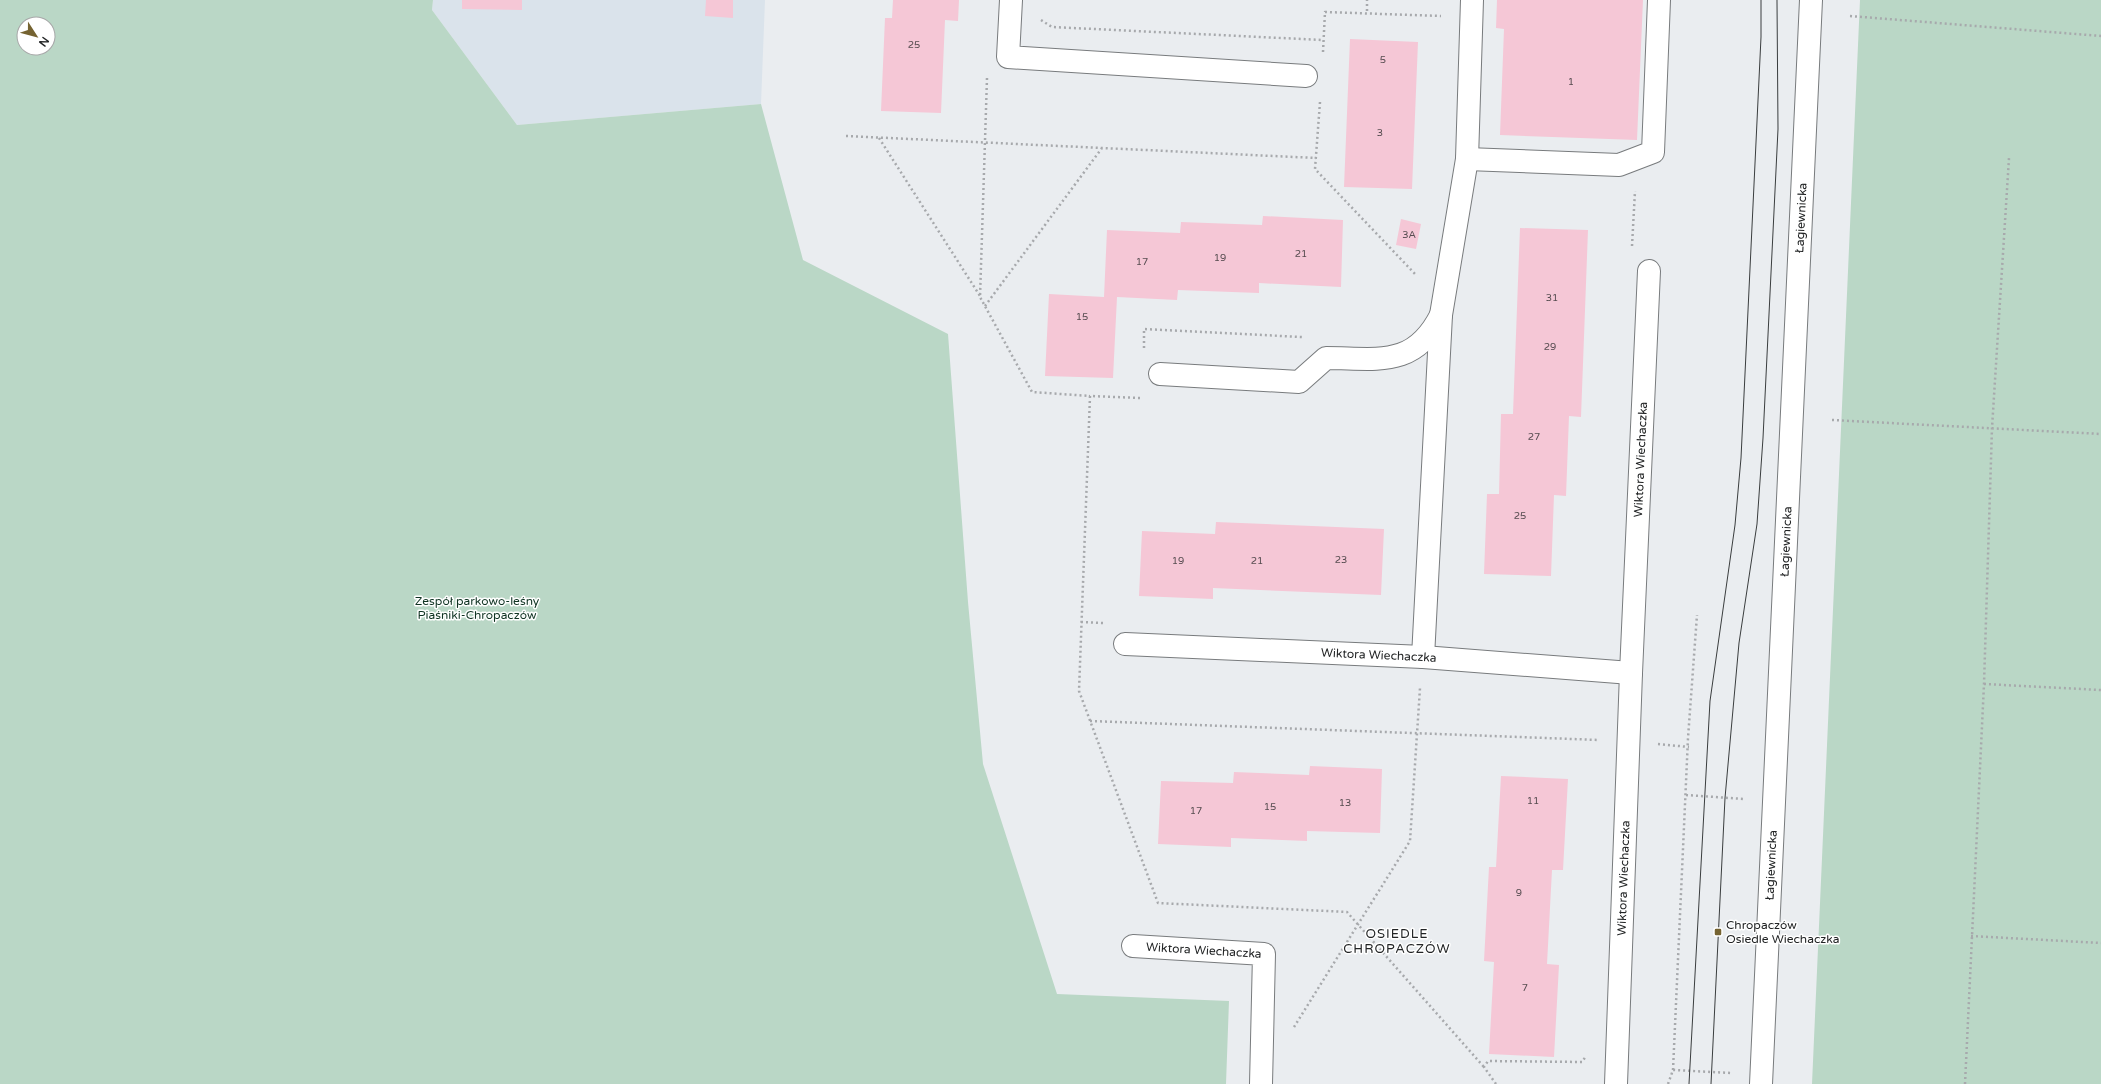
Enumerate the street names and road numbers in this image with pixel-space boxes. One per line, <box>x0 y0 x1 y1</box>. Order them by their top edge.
street label: Łagiewnicka <box>1792 182 1810 253</box>
street label: Wiktora Wiechaczka <box>1631 401 1650 518</box>
street label: Łagiewnicka <box>1777 506 1795 577</box>
street label: Wiktora Wiechaczka <box>1321 646 1437 665</box>
street label: Wiktora Wiechaczka <box>1614 820 1633 936</box>
street label: Łagiewnicka <box>1762 830 1780 901</box>
street label: Wiktora Wiechaczka <box>1146 940 1262 961</box>

